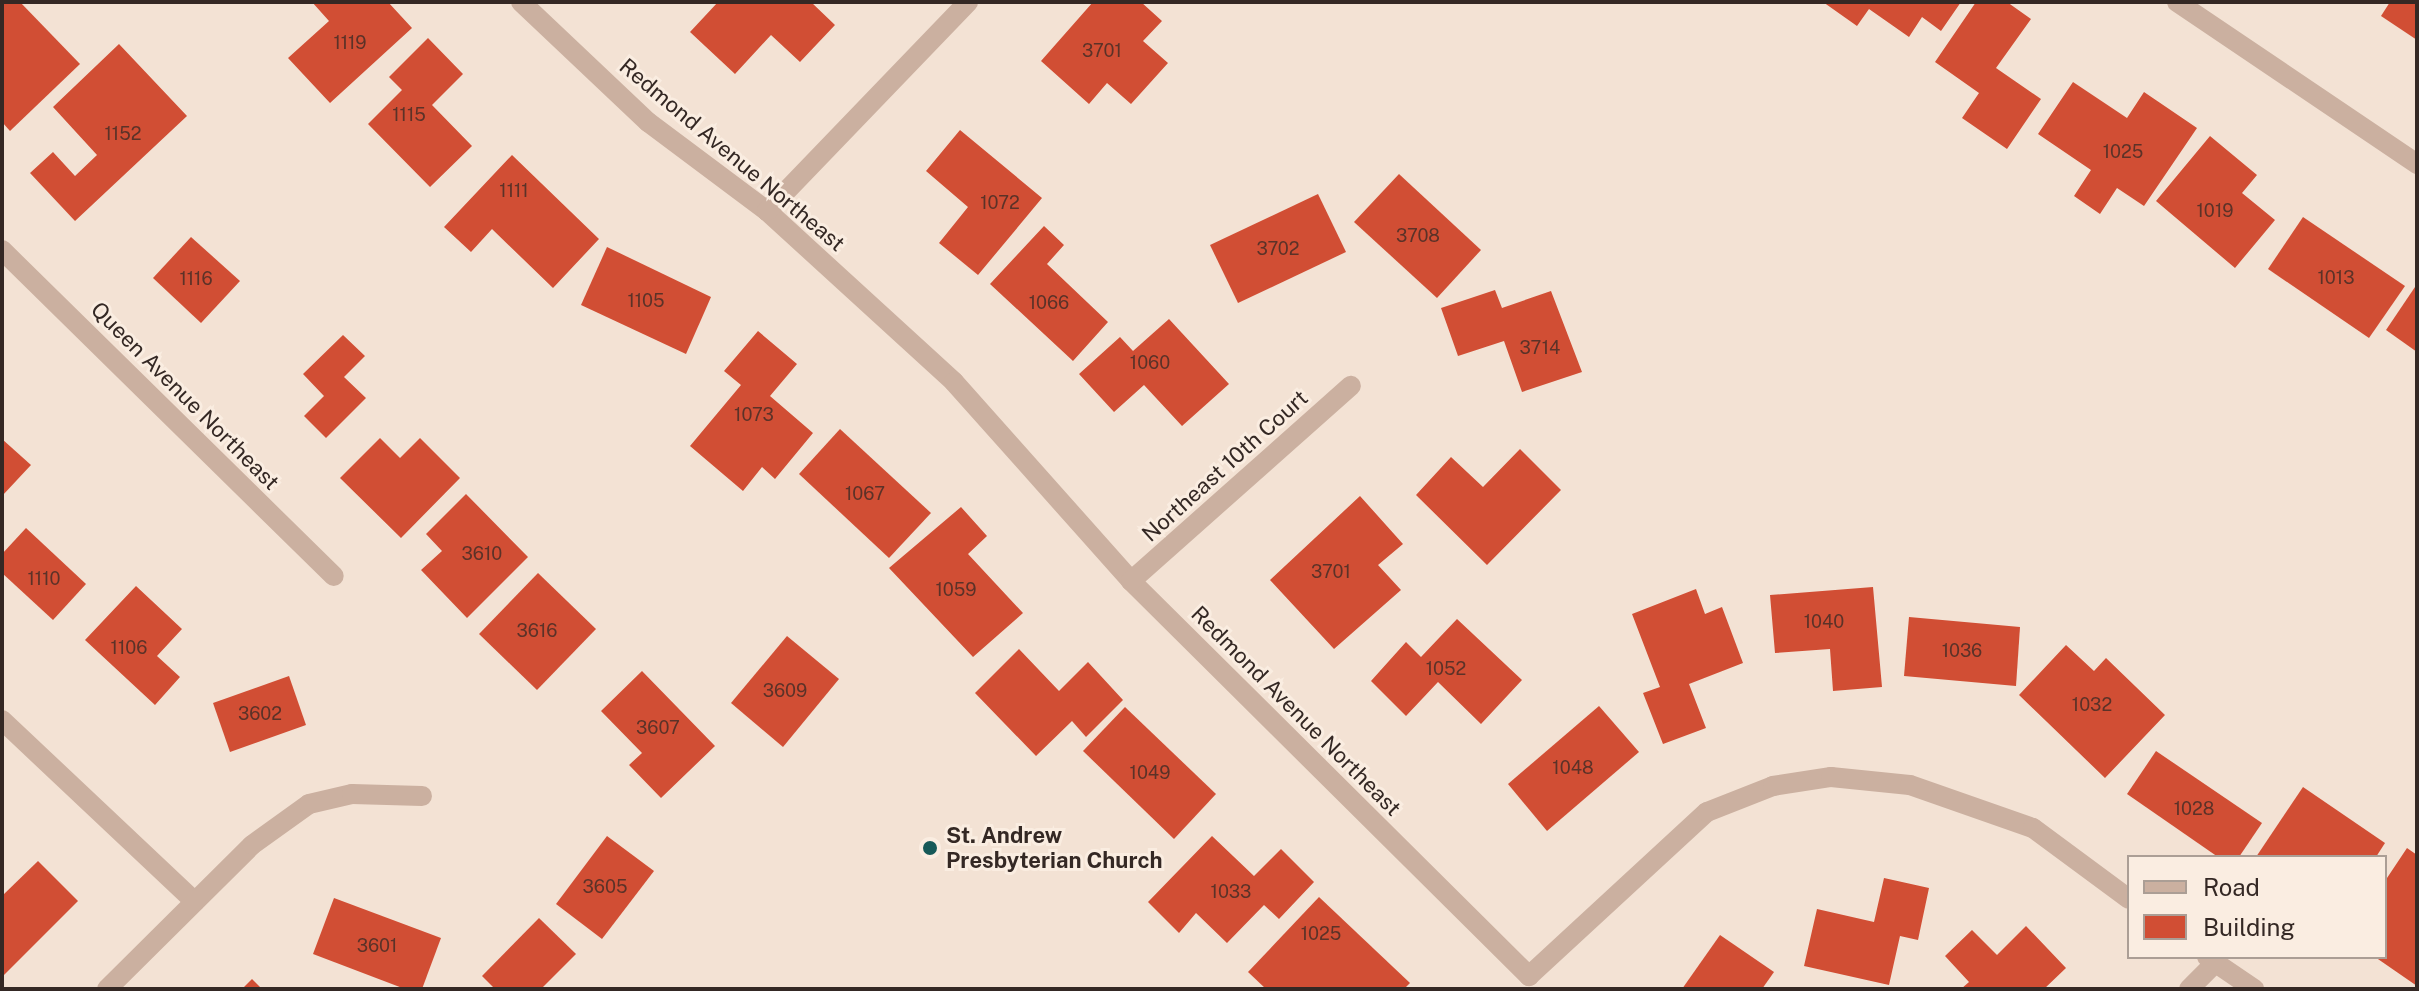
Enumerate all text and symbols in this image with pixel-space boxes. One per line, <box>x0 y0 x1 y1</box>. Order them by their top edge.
house number: 1119 <box>333 32 367 54</box>
house number: 3701 <box>1082 40 1122 62</box>
street label: Redmond Avenue Northeast <box>614 53 850 257</box>
house number: 1115 <box>392 104 426 126</box>
house number: 1152 <box>105 123 141 145</box>
house number: 1025 <box>2103 141 2143 163</box>
house number: 1111 <box>499 180 529 202</box>
house number: 1072 <box>980 192 1020 214</box>
house number: 1019 <box>2197 200 2233 222</box>
house number: 3708 <box>1396 225 1440 247</box>
house number: 3702 <box>1256 238 1300 260</box>
house number: 1013 <box>2317 267 2355 289</box>
house number: 1116 <box>179 268 213 290</box>
house number: 1105 <box>627 290 665 312</box>
house number: 1066 <box>1029 292 1069 314</box>
street label: Queen Avenue Northeast <box>85 296 285 496</box>
house number: 3714 <box>1520 337 1560 359</box>
house number: 1060 <box>1130 352 1170 374</box>
street label: Northeast 10th Court <box>1137 385 1313 547</box>
house number: 1073 <box>734 404 774 426</box>
house number: 1067 <box>845 483 885 505</box>
house number: 3610 <box>462 543 502 565</box>
house number: 3701 <box>1311 561 1351 583</box>
house number: 1110 <box>28 568 60 590</box>
house number: 1059 <box>935 579 977 601</box>
street label: Redmond Avenue Northeast <box>1186 601 1406 821</box>
house number: 1040 <box>1804 611 1844 633</box>
house number: 3616 <box>517 620 557 642</box>
house number: 1106 <box>111 637 147 659</box>
house number: 1036 <box>1942 640 1982 662</box>
house number: 1052 <box>1426 658 1466 680</box>
house number: 3609 <box>763 680 807 702</box>
house number: 1032 <box>2072 694 2112 716</box>
house number: 3602 <box>238 703 282 725</box>
house number: 3607 <box>636 717 680 739</box>
house number: 1048 <box>1552 757 1594 779</box>
house number: 1049 <box>1130 762 1170 784</box>
house number: 1028 <box>2174 798 2214 820</box>
place label: St. Andrew Presbyterian Church <box>946 822 1162 874</box>
marker: St. Andrew Presbyterian Church <box>921 839 939 857</box>
legend <box>2127 855 2387 959</box>
text: Road <box>2203 873 2260 901</box>
house number: 3605 <box>583 876 627 898</box>
house number: 1033 <box>1211 881 1251 903</box>
text: Building <box>2203 913 2295 941</box>
house number: 1025 <box>1301 923 1341 945</box>
house number: 3601 <box>357 935 397 957</box>

